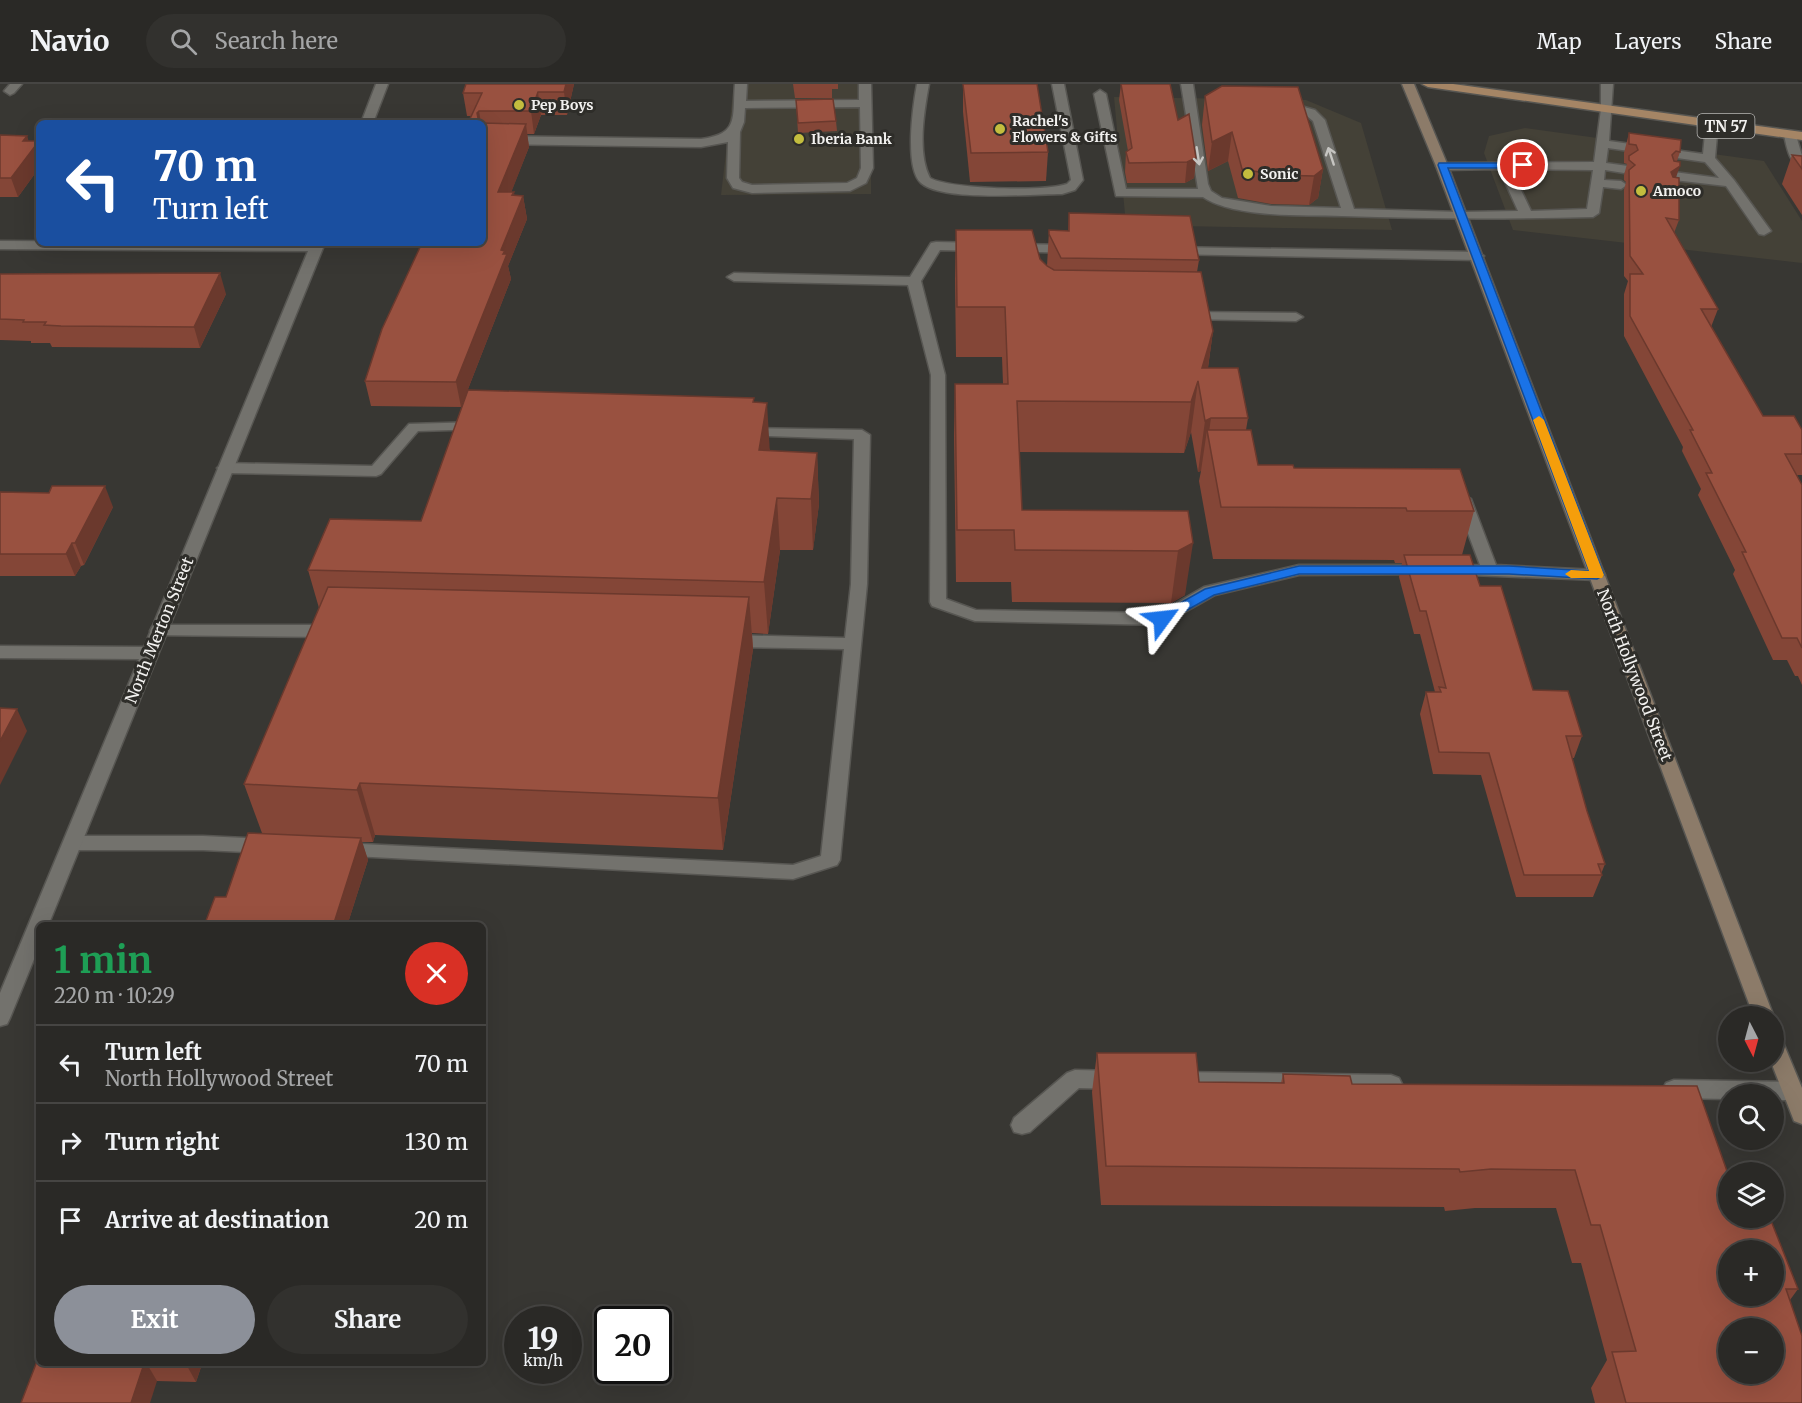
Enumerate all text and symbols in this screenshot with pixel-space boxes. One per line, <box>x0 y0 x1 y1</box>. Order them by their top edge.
search box <box>146 14 566 68</box>
text: Navio <box>30 23 110 59</box>
icon: search <box>167 25 200 58</box>
text: Search here <box>215 27 338 55</box>
text: Map <box>1537 28 1582 55</box>
text: Layers <box>1615 28 1682 55</box>
text: Share <box>1715 28 1772 55</box>
place label: Pep Boys <box>531 96 594 114</box>
marker: Pep Boys <box>512 98 526 112</box>
place label: Rachel's Flowers & Gifts <box>1012 112 1117 146</box>
road number: TN 57 <box>1698 114 1754 138</box>
marker: Rachel's Flowers & Gifts <box>993 122 1007 136</box>
place label: Iberia Bank <box>811 130 893 148</box>
marker: Iberia Bank <box>792 132 806 146</box>
pin <box>1497 139 1548 190</box>
text: 70 m <box>153 140 257 192</box>
icon: left <box>54 144 132 222</box>
one-way arrow <box>1193 145 1204 165</box>
one-way arrow <box>1325 147 1336 166</box>
icon: arrive <box>1506 148 1539 181</box>
place label: Sonic <box>1260 165 1298 183</box>
marker: Sonic <box>1241 167 1255 181</box>
place label: Amoco <box>1652 182 1701 200</box>
marker: Amoco <box>1634 184 1648 198</box>
text: Turn left <box>153 192 268 226</box>
street label: North Merton Street <box>121 553 198 706</box>
street label: North Hollywood Street <box>1593 586 1677 765</box>
position arrow <box>1130 587 1194 651</box>
text: 1 min <box>54 938 152 983</box>
button: close <box>405 942 468 1005</box>
text: 220 m · 10:29 <box>54 983 175 1008</box>
north arrow <box>1718 1006 1784 1072</box>
map controls <box>1718 1006 1784 1384</box>
text: Turn left <box>105 1038 202 1066</box>
icon: left <box>54 1048 87 1081</box>
text: 70 m <box>415 1050 468 1078</box>
text: North Hollywood Street <box>105 1066 333 1091</box>
button: search <box>1718 1084 1784 1150</box>
icon: right <box>54 1126 87 1159</box>
text: Turn right <box>105 1128 219 1156</box>
text: 130 m <box>405 1128 468 1156</box>
button: layers <box>1718 1162 1784 1228</box>
icon: arrive <box>54 1204 87 1237</box>
text: Arrive at destination <box>105 1206 329 1234</box>
text: 20 m <box>414 1206 468 1234</box>
button: + <box>1718 1240 1784 1306</box>
button: Exit <box>54 1285 255 1354</box>
button: Share <box>267 1285 468 1354</box>
speed limit sign: 20 <box>594 1306 672 1384</box>
button: − <box>1718 1318 1784 1384</box>
text: 19 <box>527 1319 559 1357</box>
text: km/h <box>523 1351 563 1370</box>

